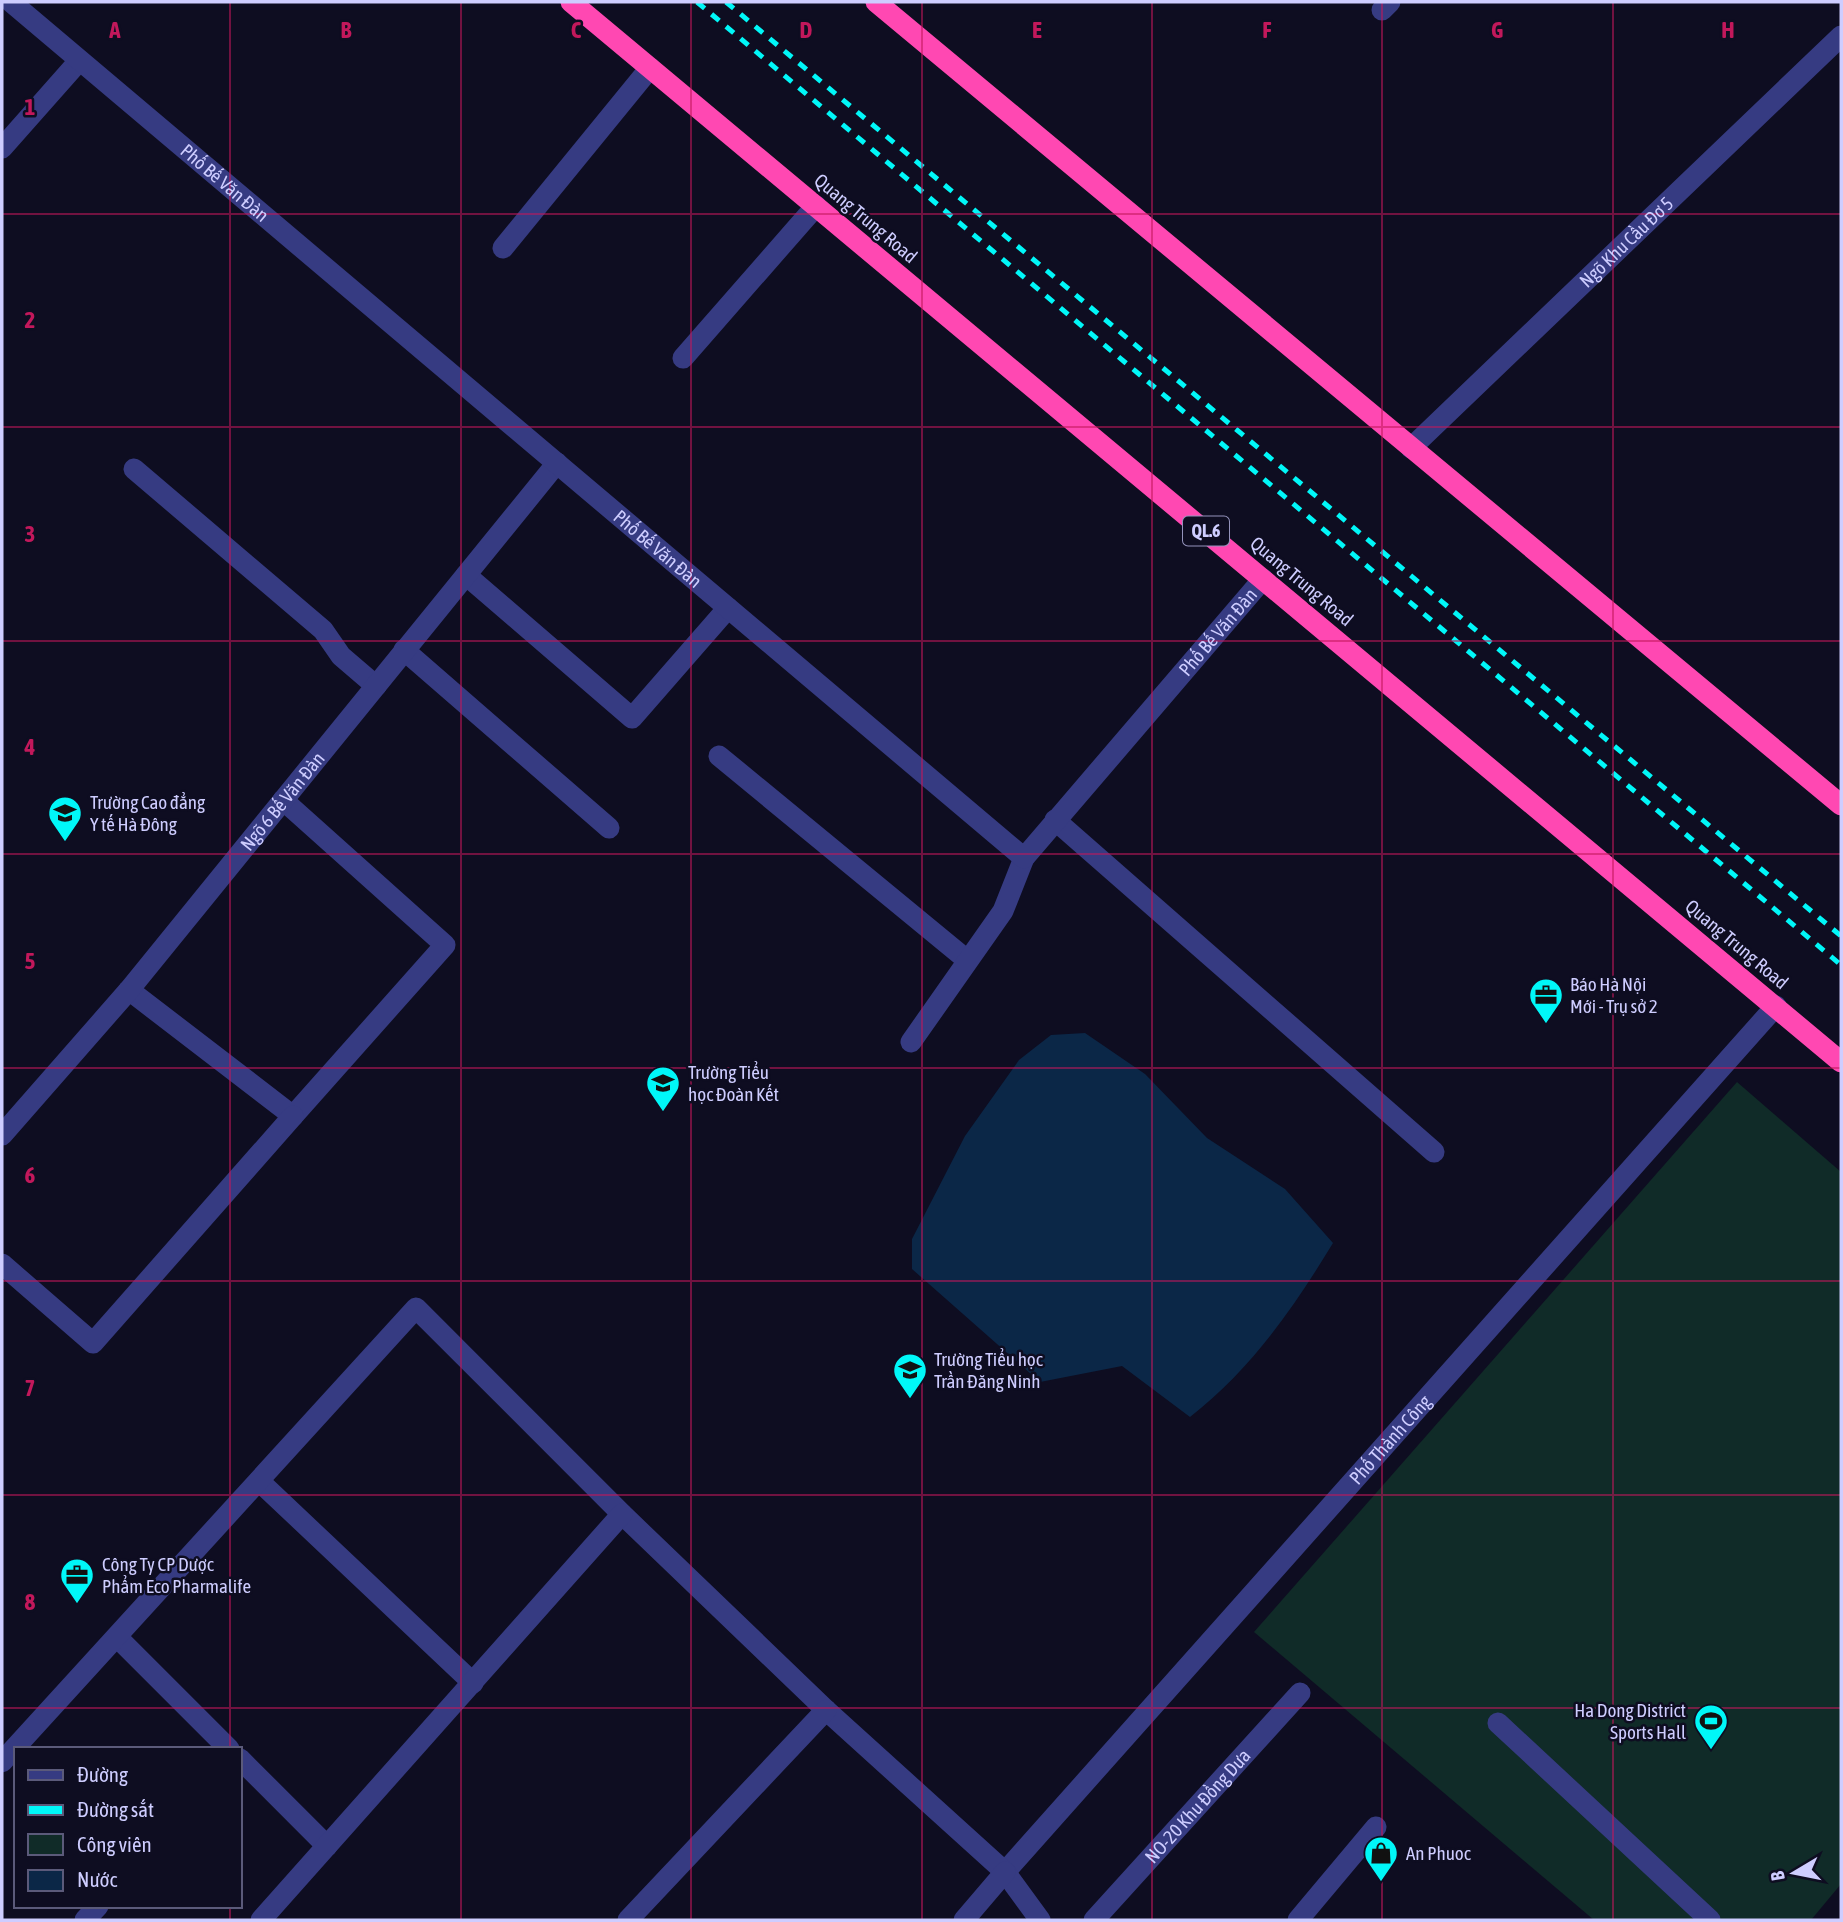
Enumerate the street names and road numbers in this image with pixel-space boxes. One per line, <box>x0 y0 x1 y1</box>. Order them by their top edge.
street label: Phố Bế Văn Đàn <box>176 139 273 226</box>
street label: Quang Trung Road <box>810 169 922 267</box>
street label: Ngõ Khu Cầu Đơ 5 <box>1575 192 1678 292</box>
street label: Phố Bế Văn Đàn <box>609 505 706 592</box>
road number: QL.6 <box>1183 516 1229 546</box>
street label: Quang Trung Road <box>1246 532 1358 630</box>
street label: Phố Bế Văn Đàn <box>1174 584 1261 680</box>
street label: Ngõ 6 Bế Văn Đàn <box>236 747 329 855</box>
street label: Quang Trung Road <box>1681 895 1793 993</box>
street label: Phố Thành Công <box>1345 1390 1436 1489</box>
street label: NO-20 Khu Đồng Dưa <box>1140 1744 1255 1867</box>

